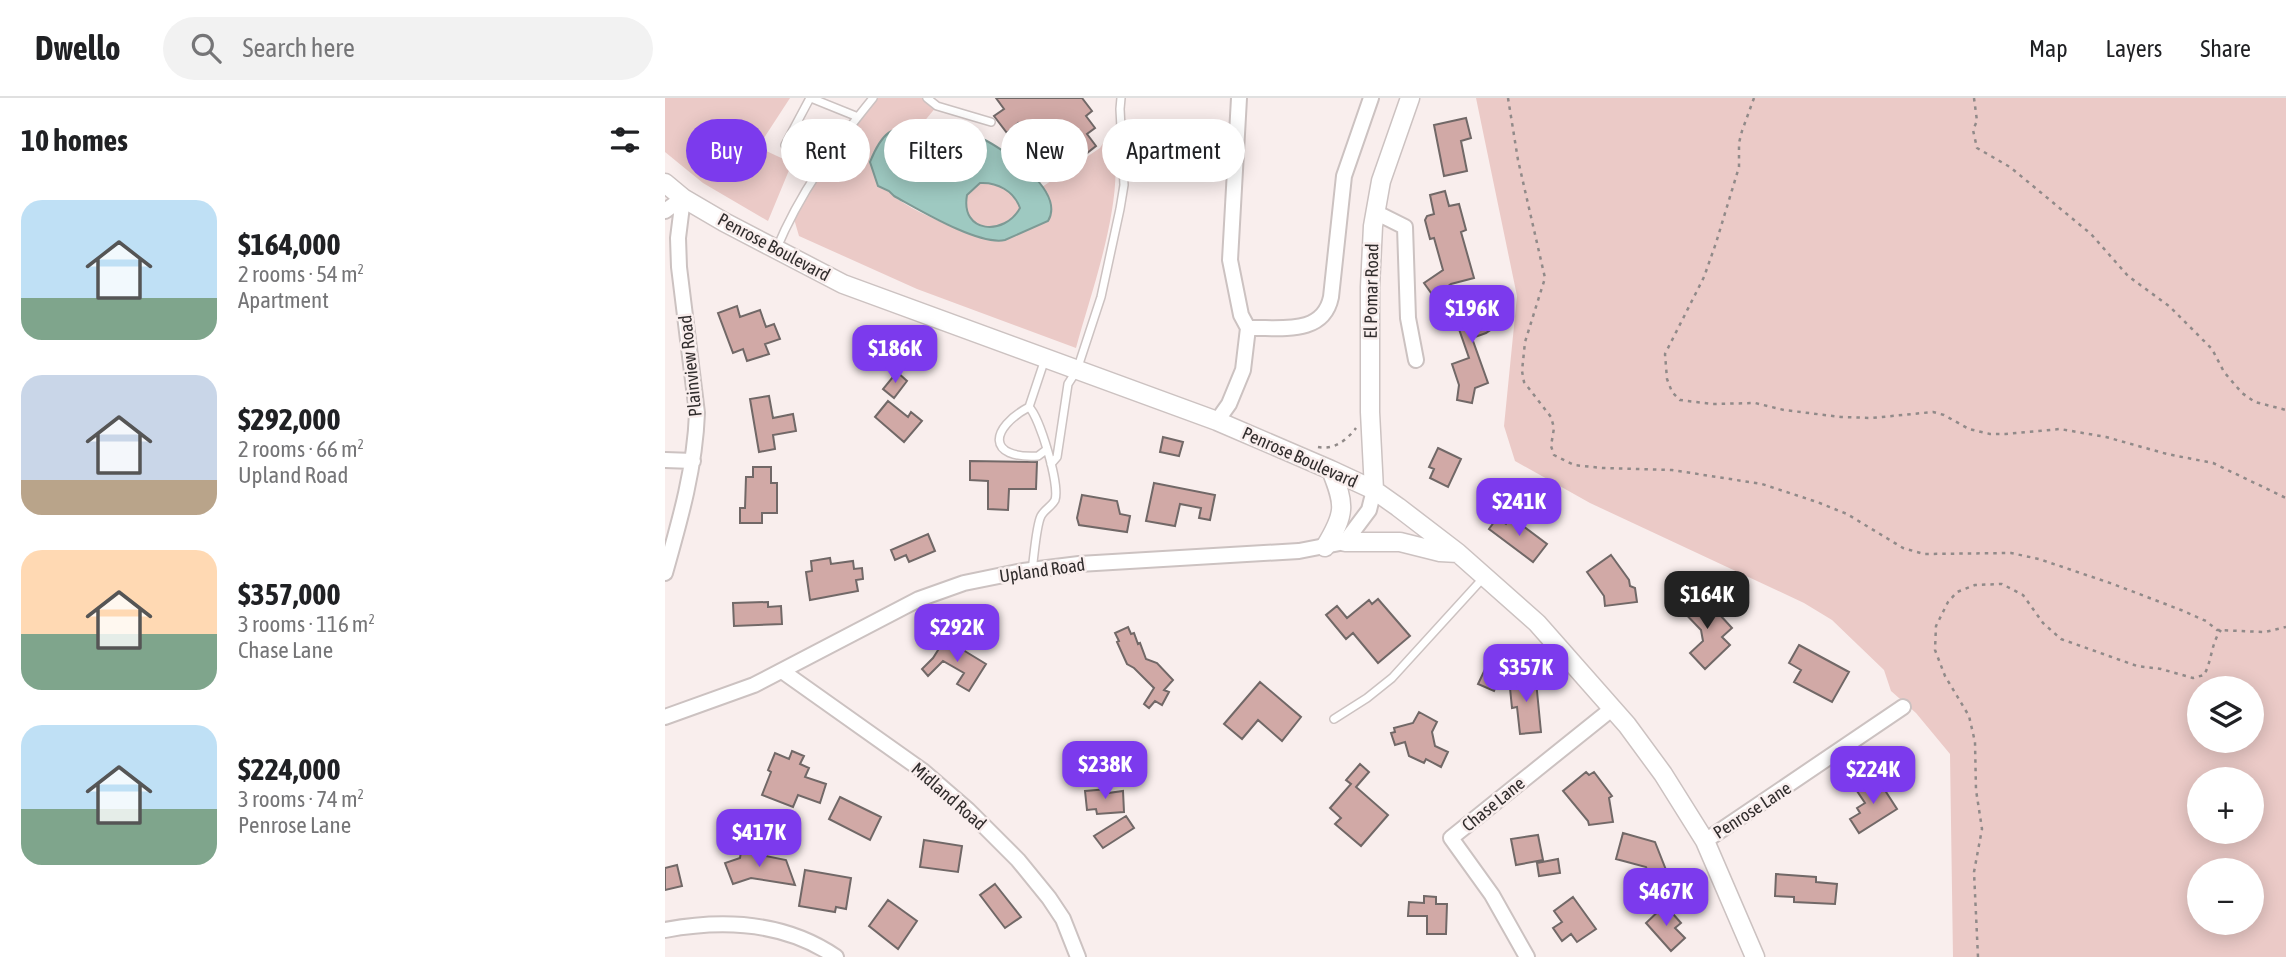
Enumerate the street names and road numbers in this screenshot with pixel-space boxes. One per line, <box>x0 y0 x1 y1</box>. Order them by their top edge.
street label: Penrose Boulevard <box>714 209 834 285</box>
street label: El Pomar Road <box>1360 243 1382 339</box>
street label: Plainview Road <box>674 314 706 418</box>
street label: Penrose Boulevard <box>1239 422 1361 492</box>
street label: Upland Road <box>998 554 1086 586</box>
street label: Midland Road <box>907 758 991 834</box>
street label: Chase Lane <box>1457 772 1529 836</box>
street label: Penrose Lane <box>1709 777 1795 843</box>

